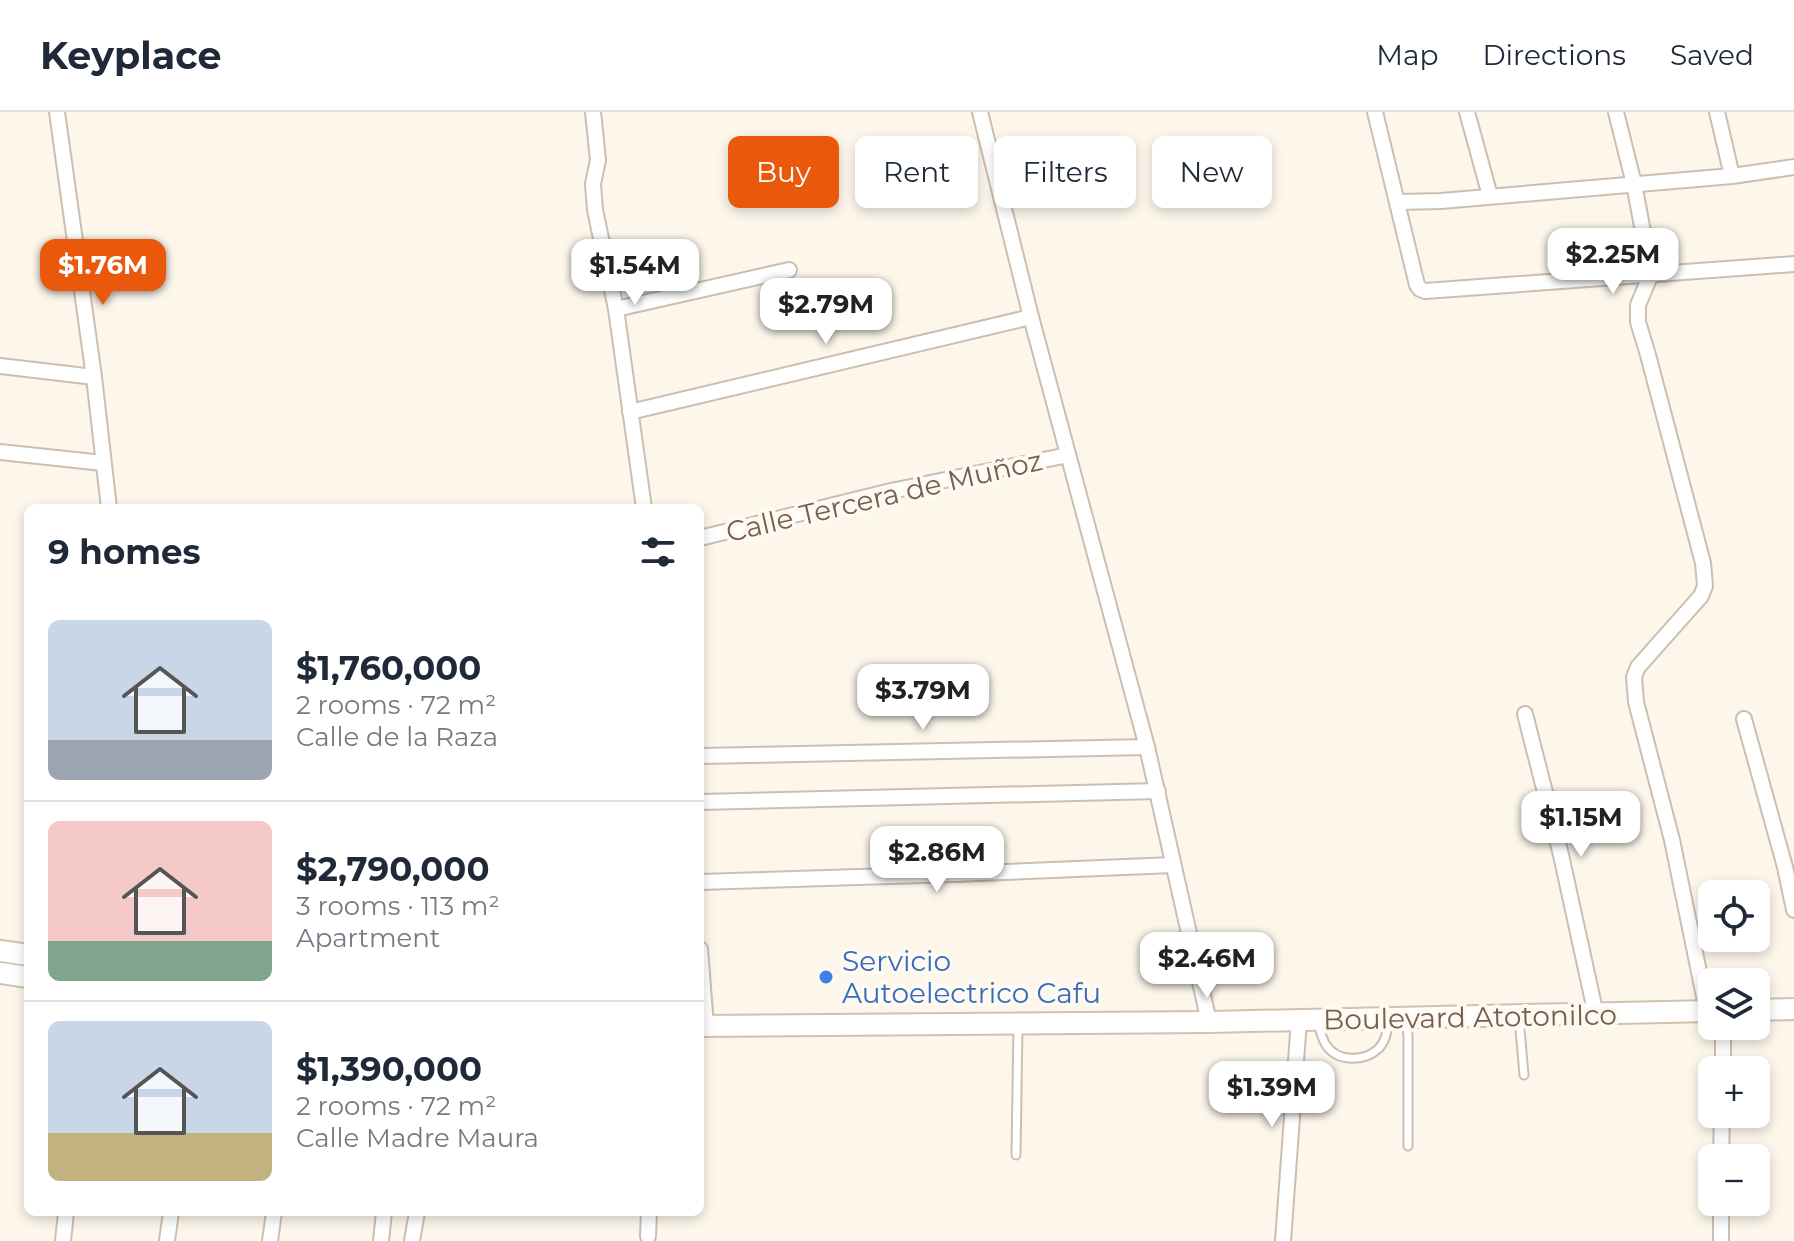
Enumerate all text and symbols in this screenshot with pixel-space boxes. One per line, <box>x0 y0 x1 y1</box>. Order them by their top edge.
text: Keyplace <box>40 32 221 79</box>
text: Map <box>1376 38 1438 72</box>
text: Directions <box>1482 38 1626 72</box>
text: Saved <box>1670 38 1754 72</box>
chip: Buy <box>728 136 839 208</box>
chip: Rent <box>855 136 978 208</box>
chip: Filters <box>994 136 1136 208</box>
chip: New <box>1152 136 1272 208</box>
pin: $2.25M <box>1548 228 1678 296</box>
text: $2.25M <box>1566 238 1660 270</box>
pin: $1.76M <box>38 239 168 307</box>
pin: $1.54M <box>570 239 700 307</box>
text: $1.76M <box>58 249 148 281</box>
text: $1.54M <box>589 249 681 281</box>
pin: $2.79M <box>761 278 891 346</box>
text: $2.79M <box>778 288 874 320</box>
street label: Calle Tercera de Muñoz <box>723 443 1045 549</box>
icon: filters <box>636 530 680 574</box>
text: 9 homes <box>48 531 201 573</box>
text: $1,760,000 <box>296 647 481 689</box>
icon: home <box>112 652 208 748</box>
pin: $3.79M <box>858 664 988 732</box>
text: $3.79M <box>875 674 971 706</box>
text: 2 rooms · 72 m² <box>296 689 496 721</box>
text: Calle de la Raza <box>296 721 498 753</box>
pin: $1.15M <box>1516 791 1646 859</box>
text: $1.15M <box>1539 801 1623 833</box>
pin: $2.86M <box>872 826 1002 894</box>
text: $2.86M <box>888 836 986 868</box>
text: $2,790,000 <box>296 848 490 890</box>
icon: home <box>112 853 208 949</box>
map controls <box>1698 880 1770 1216</box>
button: locate <box>1698 880 1770 952</box>
text: 3 rooms · 113 m² <box>296 890 500 922</box>
text: Apartment <box>296 922 440 954</box>
pin: $2.46M <box>1142 932 1272 1000</box>
text: $2.46M <box>1158 942 1256 974</box>
place label: Servicio Autoelectrico Cafu <box>842 944 1101 1010</box>
marker: Servicio Autoelectrico Cafu <box>817 968 835 986</box>
button: layers <box>1698 968 1770 1040</box>
street label: Boulevard Atotonilco <box>1323 997 1617 1037</box>
text: $1,390,000 <box>296 1048 482 1090</box>
icon: home <box>112 1053 208 1149</box>
button: + <box>1698 1056 1770 1128</box>
pin: $1.39M <box>1207 1061 1337 1129</box>
text: $1.39M <box>1227 1071 1317 1103</box>
text: 2 rooms · 72 m² <box>296 1090 496 1122</box>
text: Calle Madre Maura <box>296 1122 539 1154</box>
button: − <box>1698 1144 1770 1216</box>

